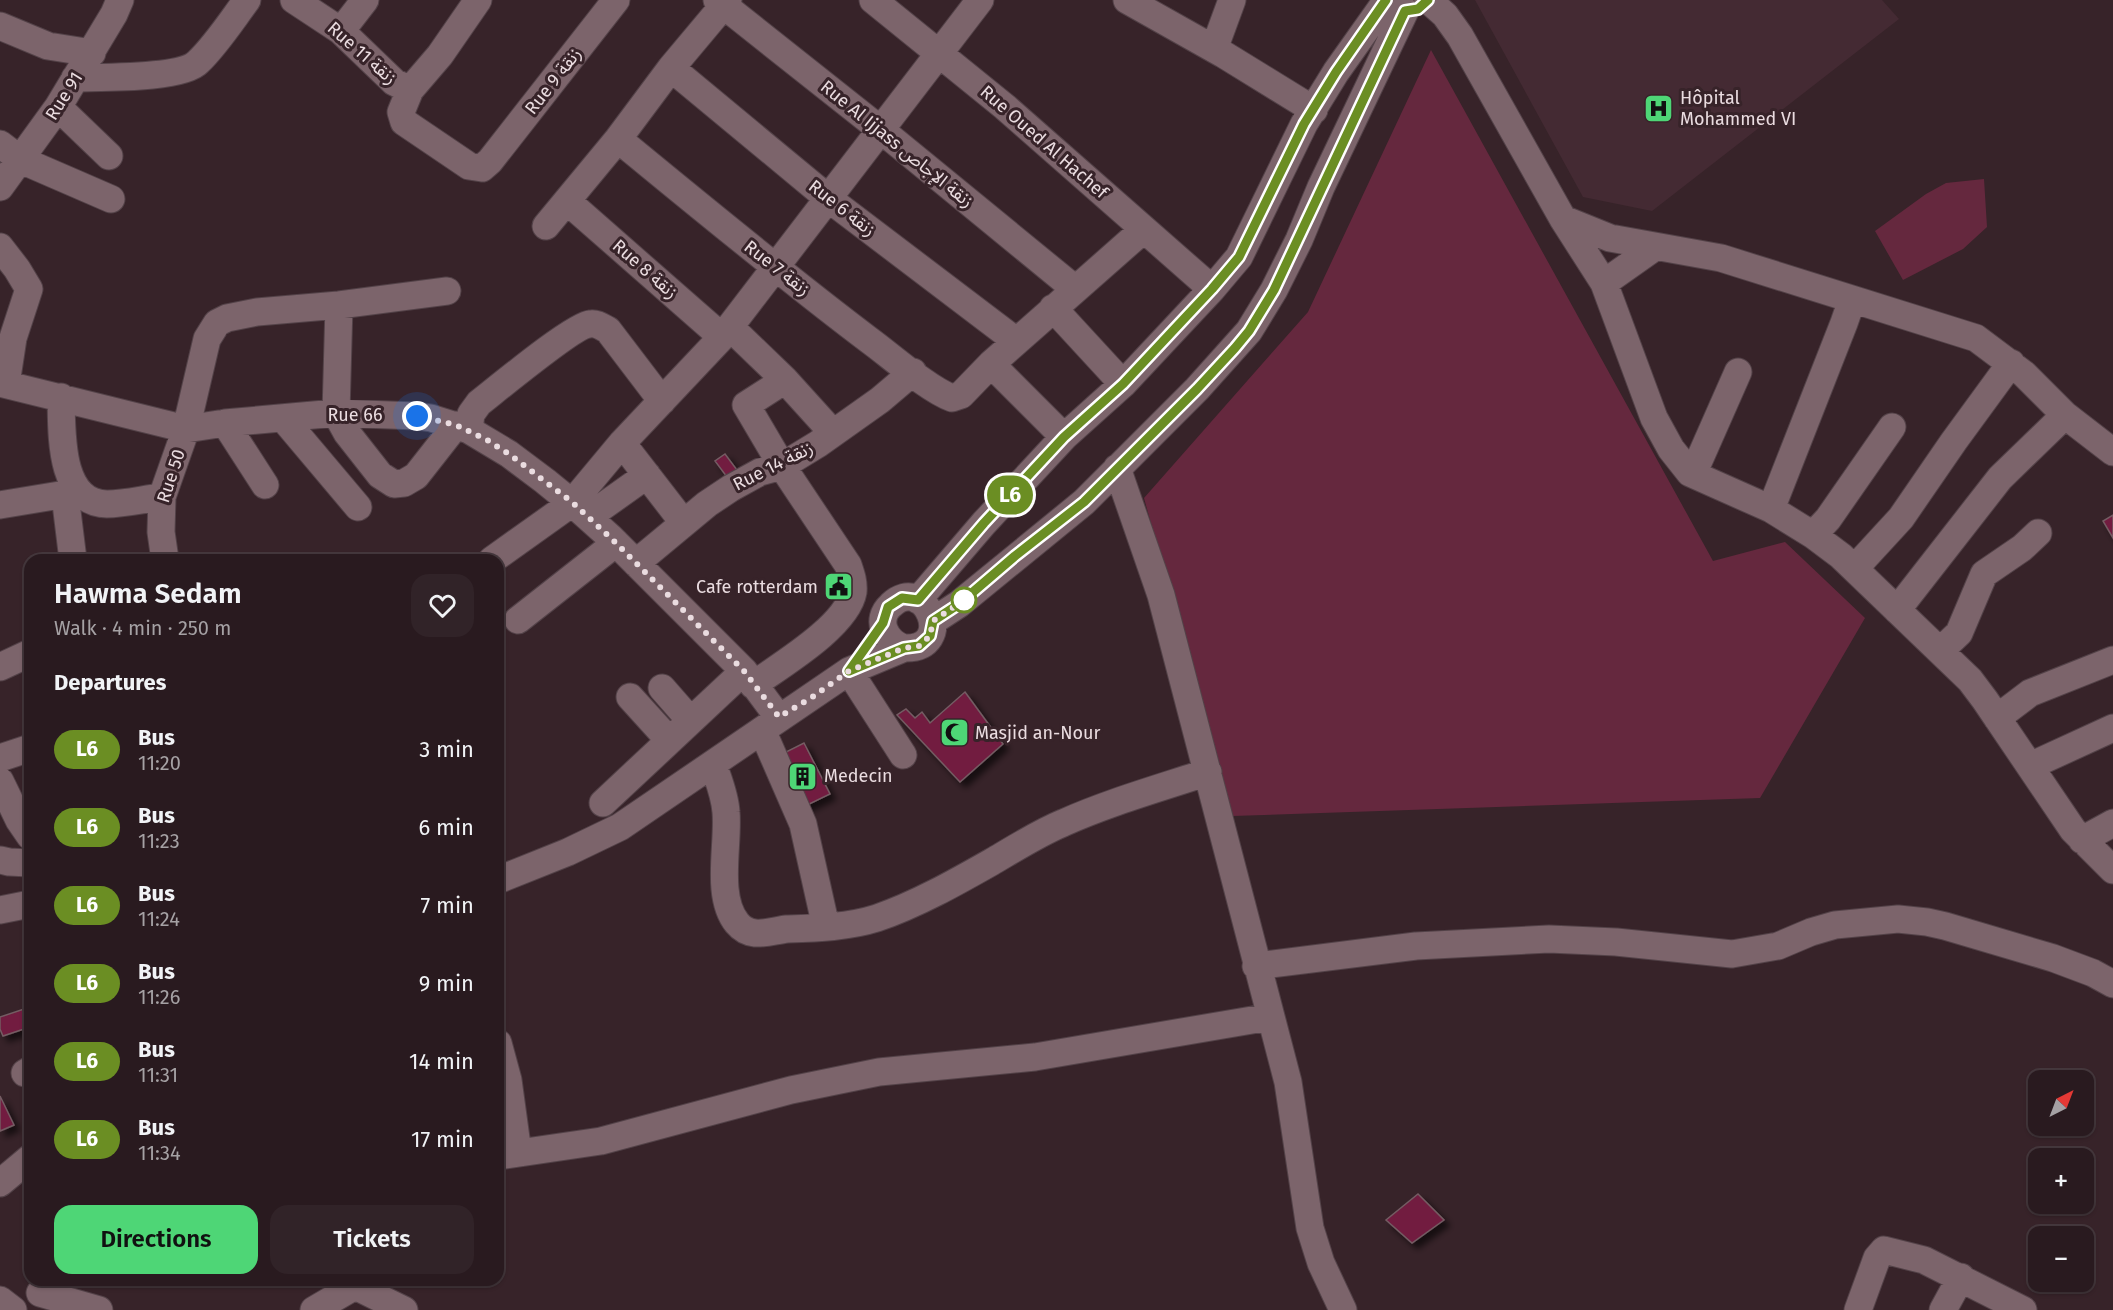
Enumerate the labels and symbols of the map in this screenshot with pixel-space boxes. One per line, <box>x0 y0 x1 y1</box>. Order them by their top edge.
street label: Rue 11 زنقة <box>323 17 401 89</box>
street label: Rue 9 زنقة <box>520 43 586 119</box>
street label: Rue 91 <box>41 68 87 124</box>
street label: Rue Al Ijjass زنقة الإجاص <box>816 76 978 213</box>
street label: Rue Oued Al Hachef <box>976 81 1114 205</box>
place label: Hôpital Mohammed VI <box>1680 87 1796 130</box>
hospital icon: Hôpital Mohammed VI <box>1643 92 1675 124</box>
street label: Rue 6 زنقة <box>804 175 880 241</box>
street label: Rue 8 زنقة <box>608 235 682 303</box>
street label: Rue 7 زنقة <box>740 236 814 300</box>
your location <box>402 401 432 431</box>
street label: Rue 66 <box>327 404 383 426</box>
street label: Rue 14 زنقة <box>729 437 817 495</box>
street label: Rue 50 <box>152 446 190 506</box>
line badge: L6 <box>983 476 1037 514</box>
public building icon: Cafe rotterdam <box>823 571 855 603</box>
place label: Cafe rotterdam <box>696 576 818 598</box>
unlabelled marker <box>951 587 977 613</box>
mosque icon: Masjid an-Nour <box>938 717 970 749</box>
place label: Masjid an-Nour <box>975 722 1101 744</box>
building icon: Medecin <box>787 760 819 792</box>
place label: Medecin <box>824 765 893 787</box>
north arrow <box>2028 1070 2094 1136</box>

